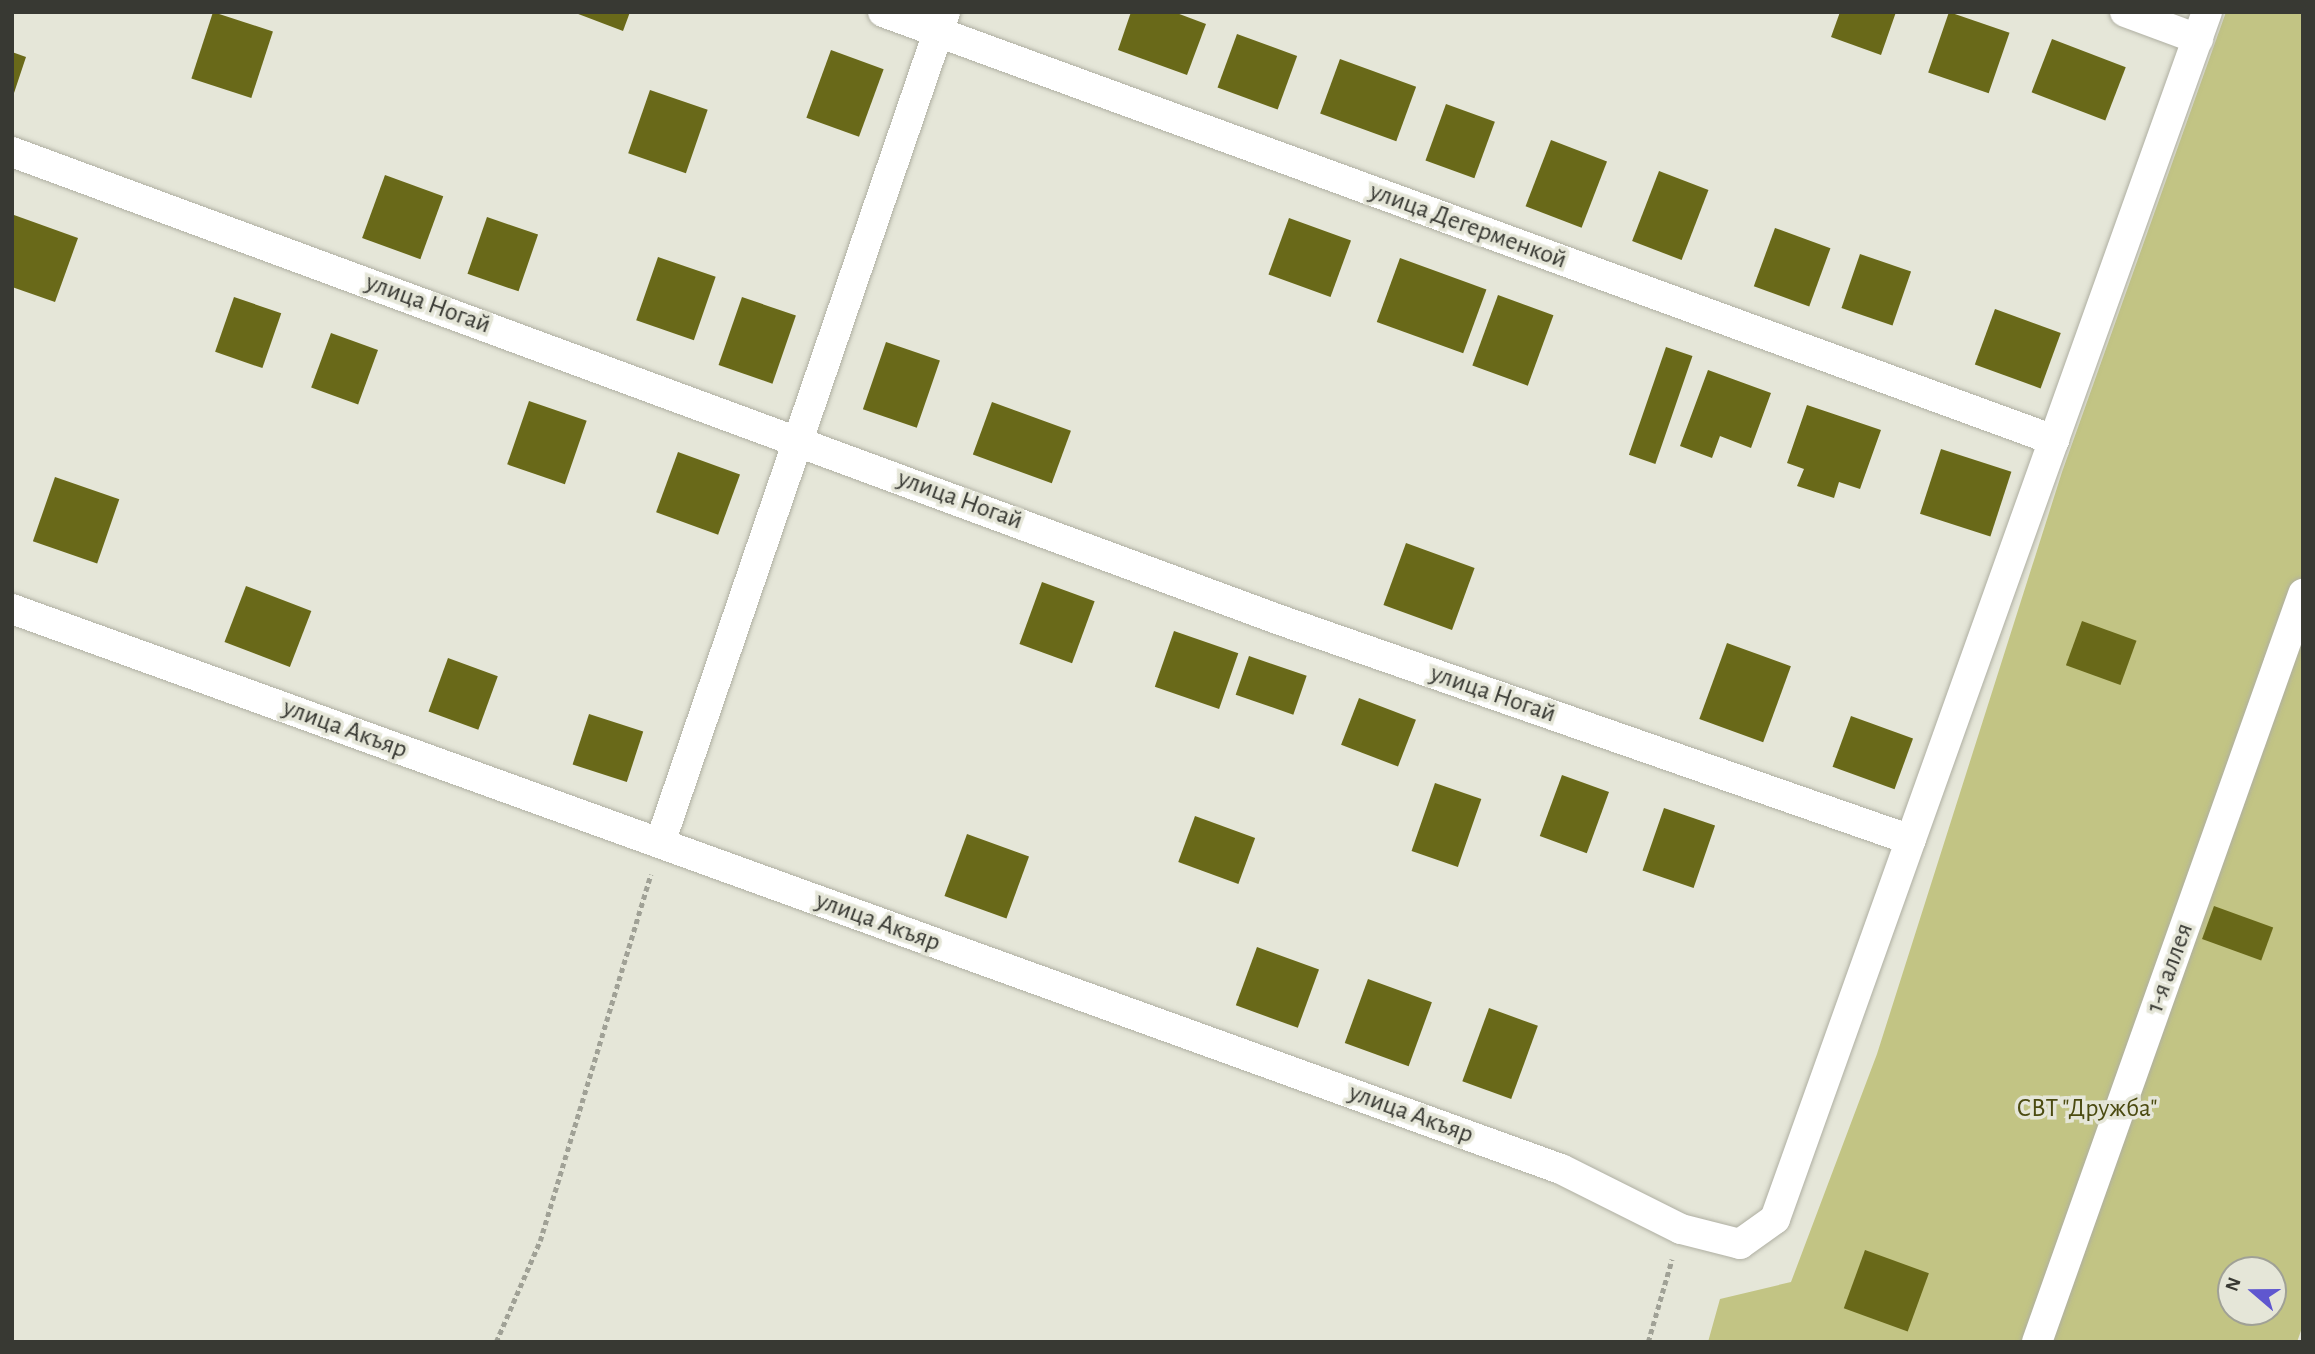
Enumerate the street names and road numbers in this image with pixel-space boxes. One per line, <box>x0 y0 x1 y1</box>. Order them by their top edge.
street label: улица Дегерменкой <box>1365 176 1571 276</box>
street label: улица Ногай <box>361 267 495 341</box>
street label: улица Ногай <box>893 463 1027 537</box>
street label: улица Ногай <box>1426 658 1560 730</box>
street label: улица Акъяр <box>278 692 412 766</box>
street label: улица Акъяр <box>811 885 945 959</box>
street label: 1-я аллея <box>2139 919 2201 1017</box>
street label: улица Акъяр <box>1344 1077 1478 1151</box>

